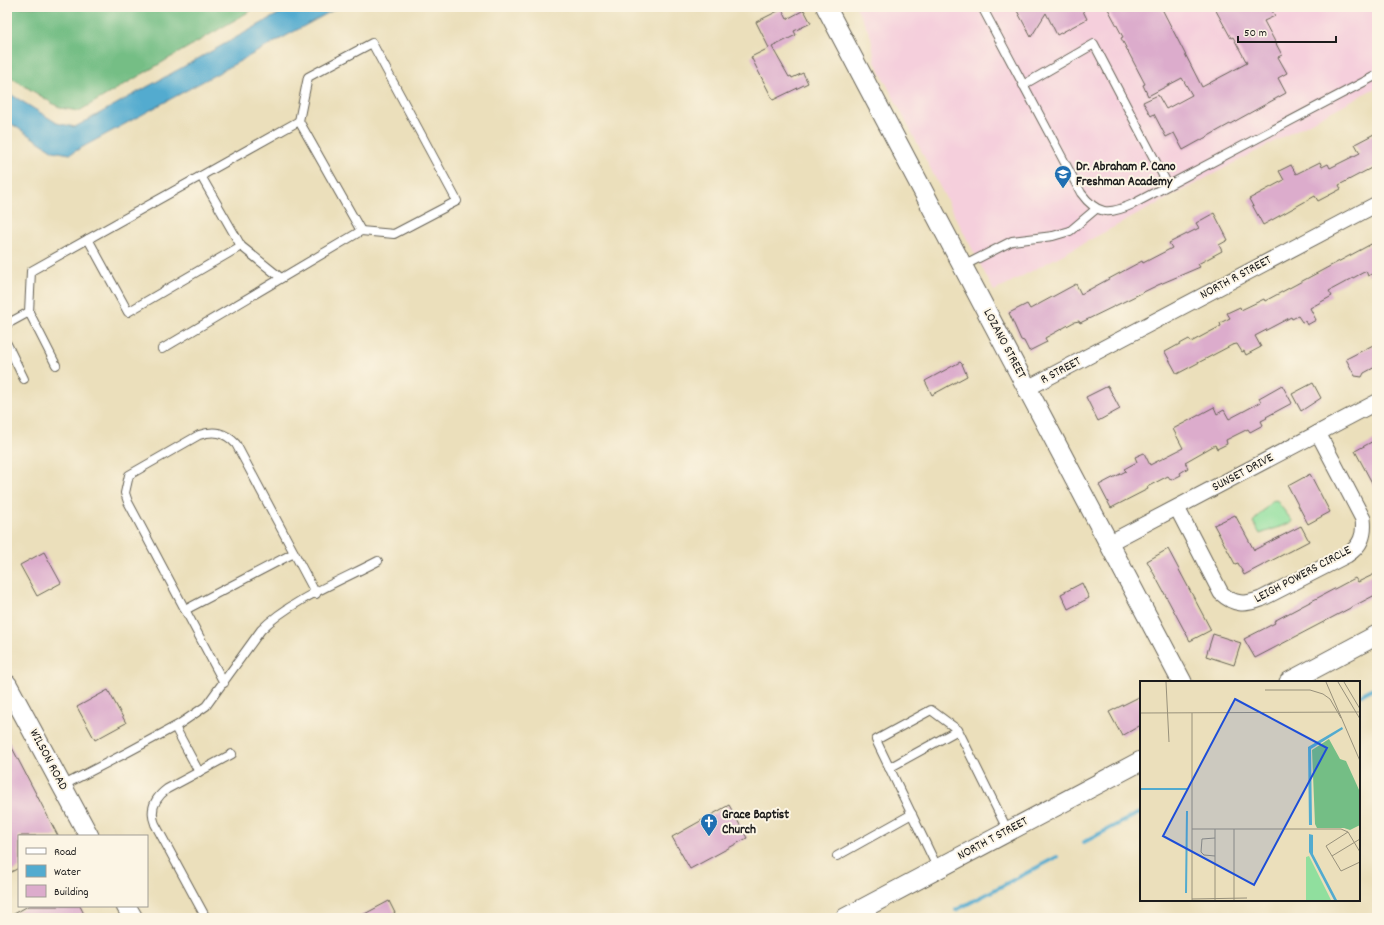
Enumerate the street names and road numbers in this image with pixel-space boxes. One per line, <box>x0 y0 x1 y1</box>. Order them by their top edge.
street label: NORTH R STREET <box>1197 251 1275 305</box>
street label: LOZANO STREET <box>978 306 1030 382</box>
street label: R STREET <box>1037 352 1085 390</box>
street label: SUNSET DRIVE <box>1209 449 1277 497</box>
street label: LEIGH POWERS CIRCLE <box>1251 541 1355 609</box>
street label: WILSON ROAD <box>24 726 72 794</box>
street label: NORTH T STREET <box>954 812 1032 866</box>

